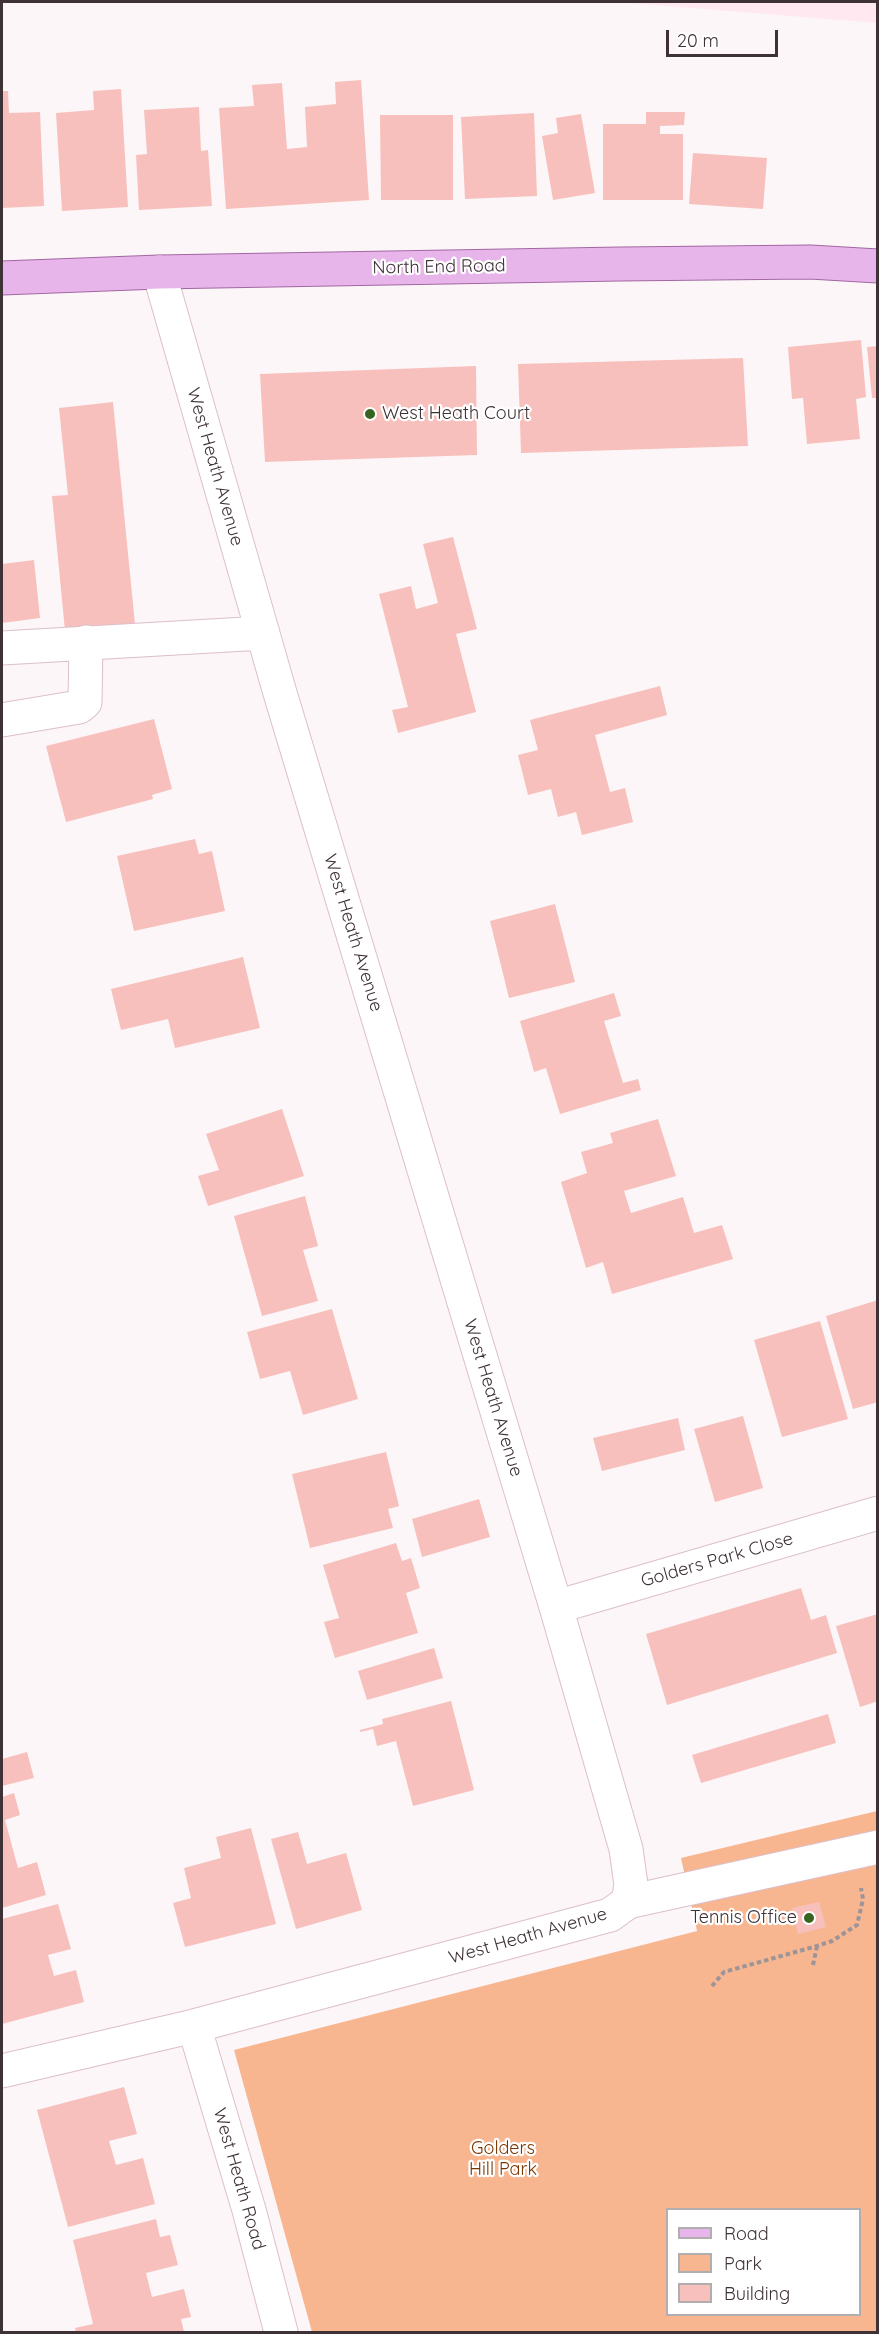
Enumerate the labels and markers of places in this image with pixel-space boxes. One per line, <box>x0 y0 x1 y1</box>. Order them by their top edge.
place label: West Heath Court <box>382 403 530 425</box>
marker: West Heath Court <box>363 407 377 421</box>
place label: Tennis Office <box>690 1907 797 1929</box>
marker: Tennis Office <box>802 1911 816 1925</box>

